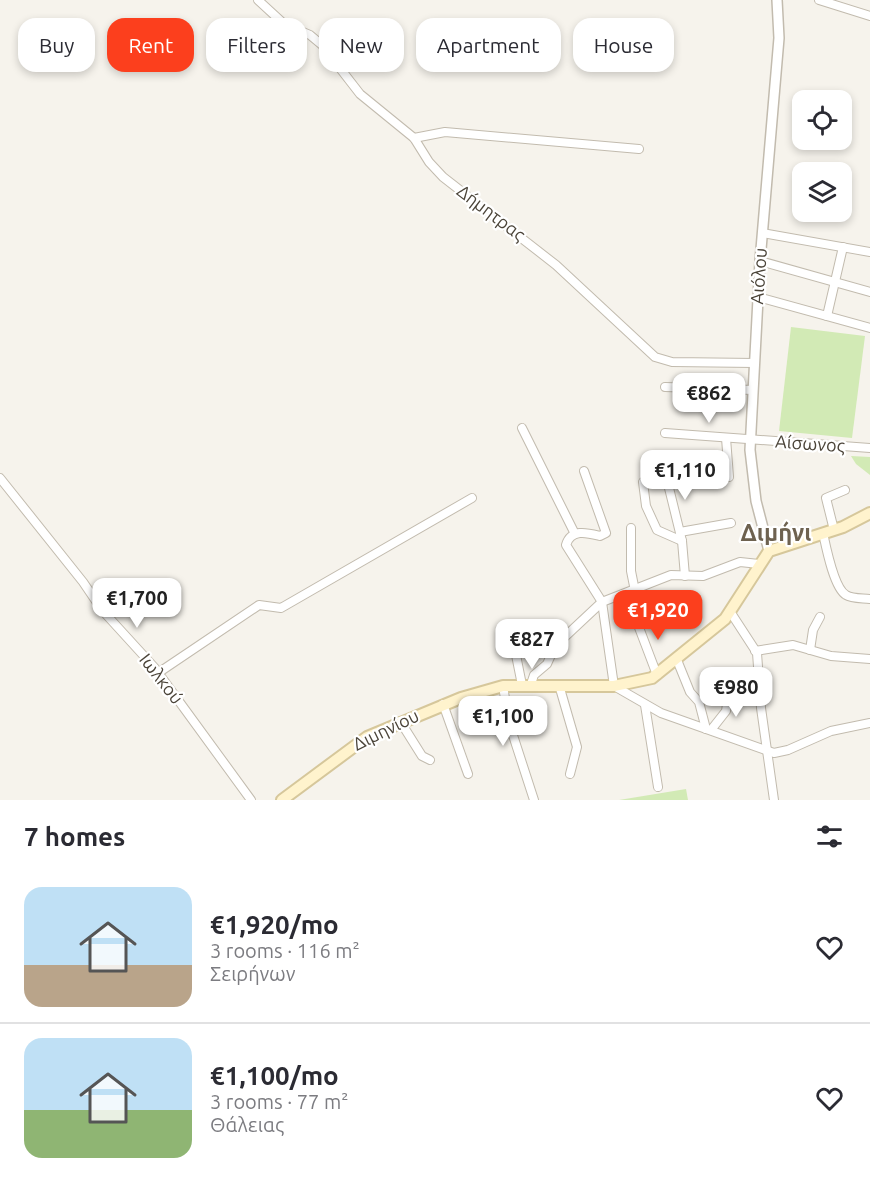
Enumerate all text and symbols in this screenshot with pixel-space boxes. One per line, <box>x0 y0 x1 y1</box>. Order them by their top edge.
chip: Buy <box>18 18 95 72</box>
chip: Rent <box>107 18 194 72</box>
chip: Filters <box>206 18 307 72</box>
chip: New <box>319 18 404 72</box>
chip: Apartment <box>416 18 561 72</box>
chip: House <box>573 18 674 72</box>
map controls <box>792 90 852 222</box>
button: locate <box>792 90 852 150</box>
button: layers <box>792 162 852 222</box>
street label: Δήμητρας <box>453 180 529 245</box>
street label: Αιόλου <box>746 247 770 305</box>
pin: €862 <box>673 373 745 424</box>
text: €862 <box>686 381 732 404</box>
street label: Αίσωνος <box>775 431 846 456</box>
pin: €1,110 <box>636 450 734 501</box>
text: €1,110 <box>654 458 716 481</box>
district label: Διμήνι <box>741 519 811 546</box>
pin: €1,700 <box>88 578 186 629</box>
text: €1,700 <box>106 586 168 609</box>
pin: €1,920 <box>609 590 707 641</box>
text: €1,920 <box>627 598 689 621</box>
pin: €827 <box>496 619 568 670</box>
text: €827 <box>509 627 555 650</box>
street label: Ιωλκού <box>136 649 188 708</box>
pin: €980 <box>700 667 772 718</box>
text: €980 <box>713 675 759 698</box>
pin: €1,100 <box>454 696 552 747</box>
text: €1,100 <box>472 704 534 727</box>
street label: Διμηνίου <box>349 705 422 754</box>
icon: filters <box>813 820 846 853</box>
text: 7 homes <box>24 822 125 851</box>
text: €1,920/mo <box>210 910 339 939</box>
icon: home <box>72 911 144 983</box>
icon: heart <box>813 931 846 964</box>
text: 3 rooms · 116 m² <box>210 939 360 962</box>
text: Σειρήνων <box>210 962 295 985</box>
text: €1,100/mo <box>210 1061 339 1090</box>
icon: home <box>72 1062 144 1134</box>
icon: heart <box>813 1082 846 1115</box>
text: 3 rooms · 77 m² <box>210 1090 348 1113</box>
text: Θάλειας <box>210 1113 284 1136</box>

